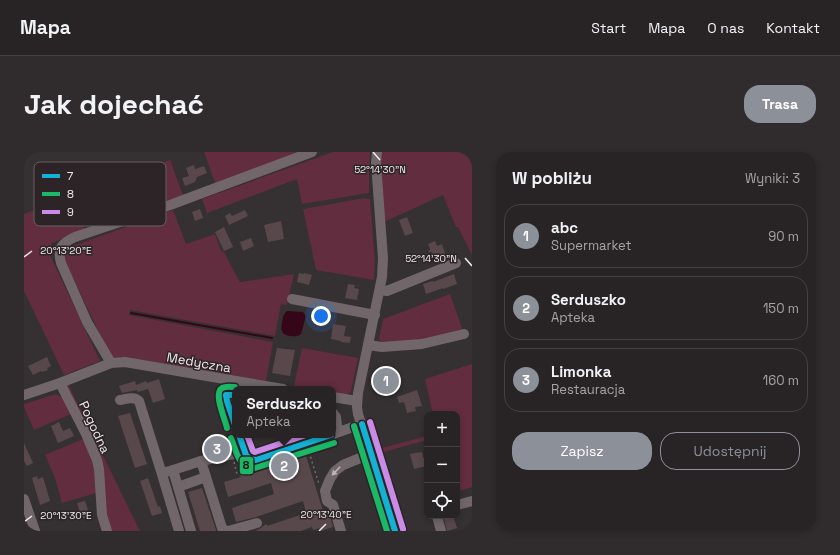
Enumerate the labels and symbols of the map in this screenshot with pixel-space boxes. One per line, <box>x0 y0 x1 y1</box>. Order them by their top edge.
legend <box>34 162 166 226</box>
text: 52°14'30"N <box>354 163 406 176</box>
text: 7 <box>67 169 73 183</box>
text: 8 <box>67 187 74 201</box>
text: 9 <box>67 205 74 219</box>
text: 20°13'20"E <box>40 244 92 257</box>
text: 52°14'30"N <box>405 252 457 265</box>
your location <box>311 306 331 326</box>
street label: Medyczna <box>165 348 233 377</box>
pin: 1 <box>373 366 399 396</box>
street label: Pogodna <box>75 398 114 457</box>
pin: 3 <box>204 434 230 464</box>
pin: 2 <box>271 451 297 481</box>
line badge: 8 <box>239 456 254 475</box>
text: 8 <box>243 458 250 472</box>
one-way arrow <box>331 467 341 476</box>
text: 20°13'40"E <box>300 508 352 521</box>
text: 20°13'30"E <box>40 509 92 522</box>

